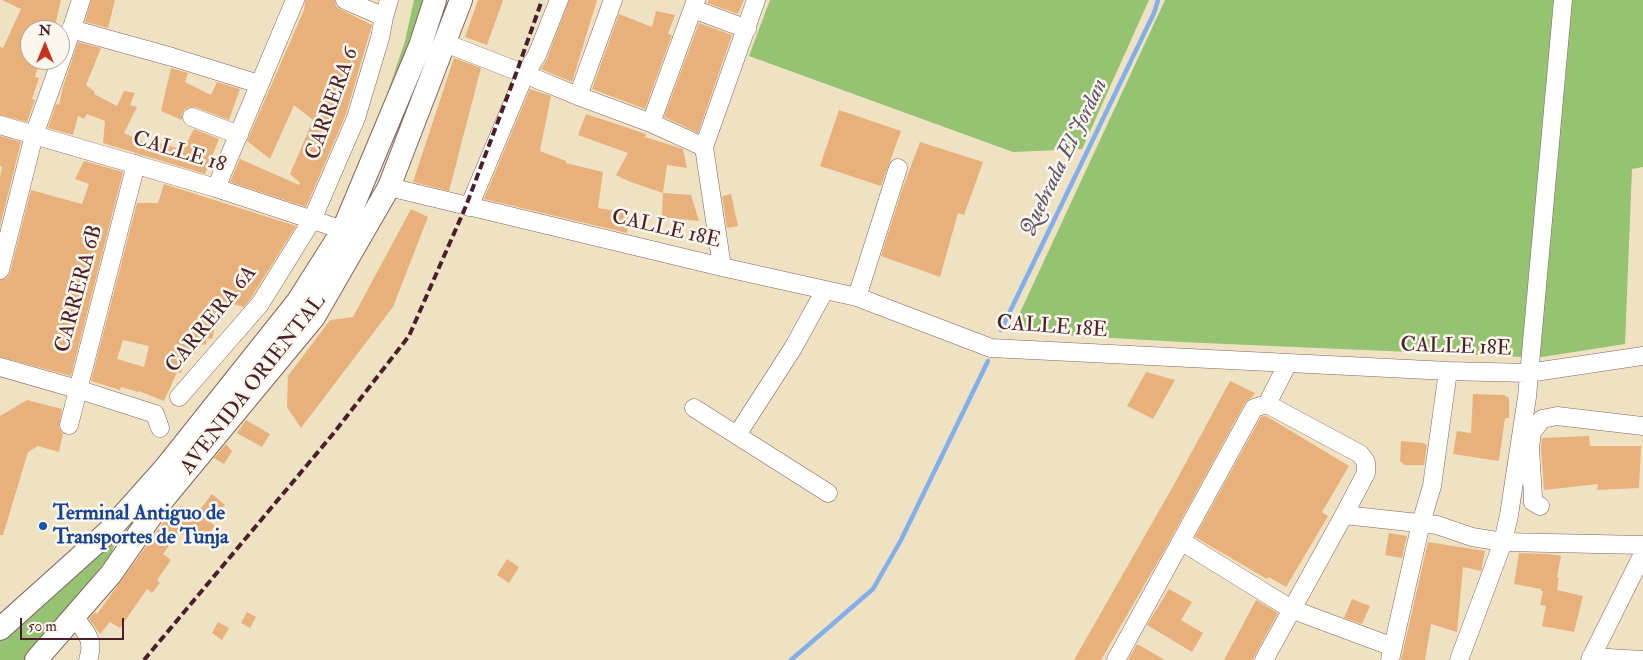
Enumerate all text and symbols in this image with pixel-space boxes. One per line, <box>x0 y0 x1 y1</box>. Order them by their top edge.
north arrow <box>20 20 70 70</box>
text: N <box>39 22 51 39</box>
street label: CARRERA 6 <box>301 45 365 163</box>
water label: Quebrada El Jordan <box>1016 75 1114 241</box>
street label: CALLE 18 <box>129 127 229 179</box>
street label: CALLE 18E <box>609 205 723 255</box>
street label: CARRERA 6B <box>51 222 109 356</box>
street label: CARRERA 6A <box>161 261 263 379</box>
street label: AVENIDA ORIENTAL <box>176 290 332 480</box>
street label: CALLE 18E <box>996 312 1108 344</box>
street label: CALLE 18E <box>1400 333 1512 363</box>
place label: Terminal Antiguo de Transportes de Tunja <box>53 501 229 551</box>
marker: Terminal Antiguo de Transportes de Tunja <box>37 520 49 532</box>
scale bar <box>22 608 126 640</box>
text: 50 m <box>28 617 57 636</box>

